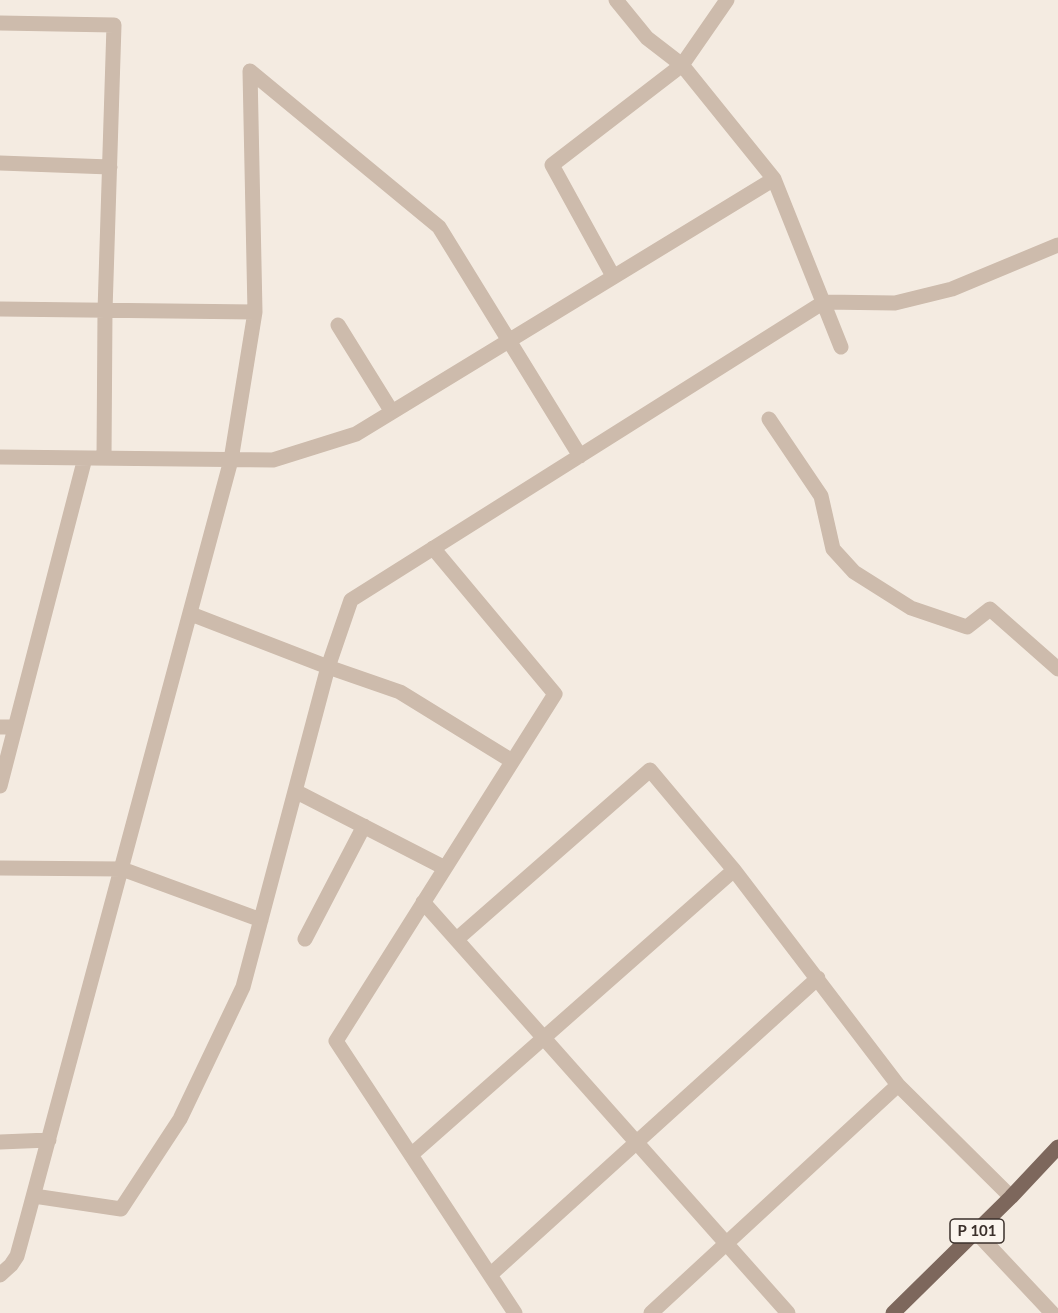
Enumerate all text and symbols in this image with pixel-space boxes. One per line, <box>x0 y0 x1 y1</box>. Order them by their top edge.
road number: P 101 <box>950 1219 1004 1243</box>

